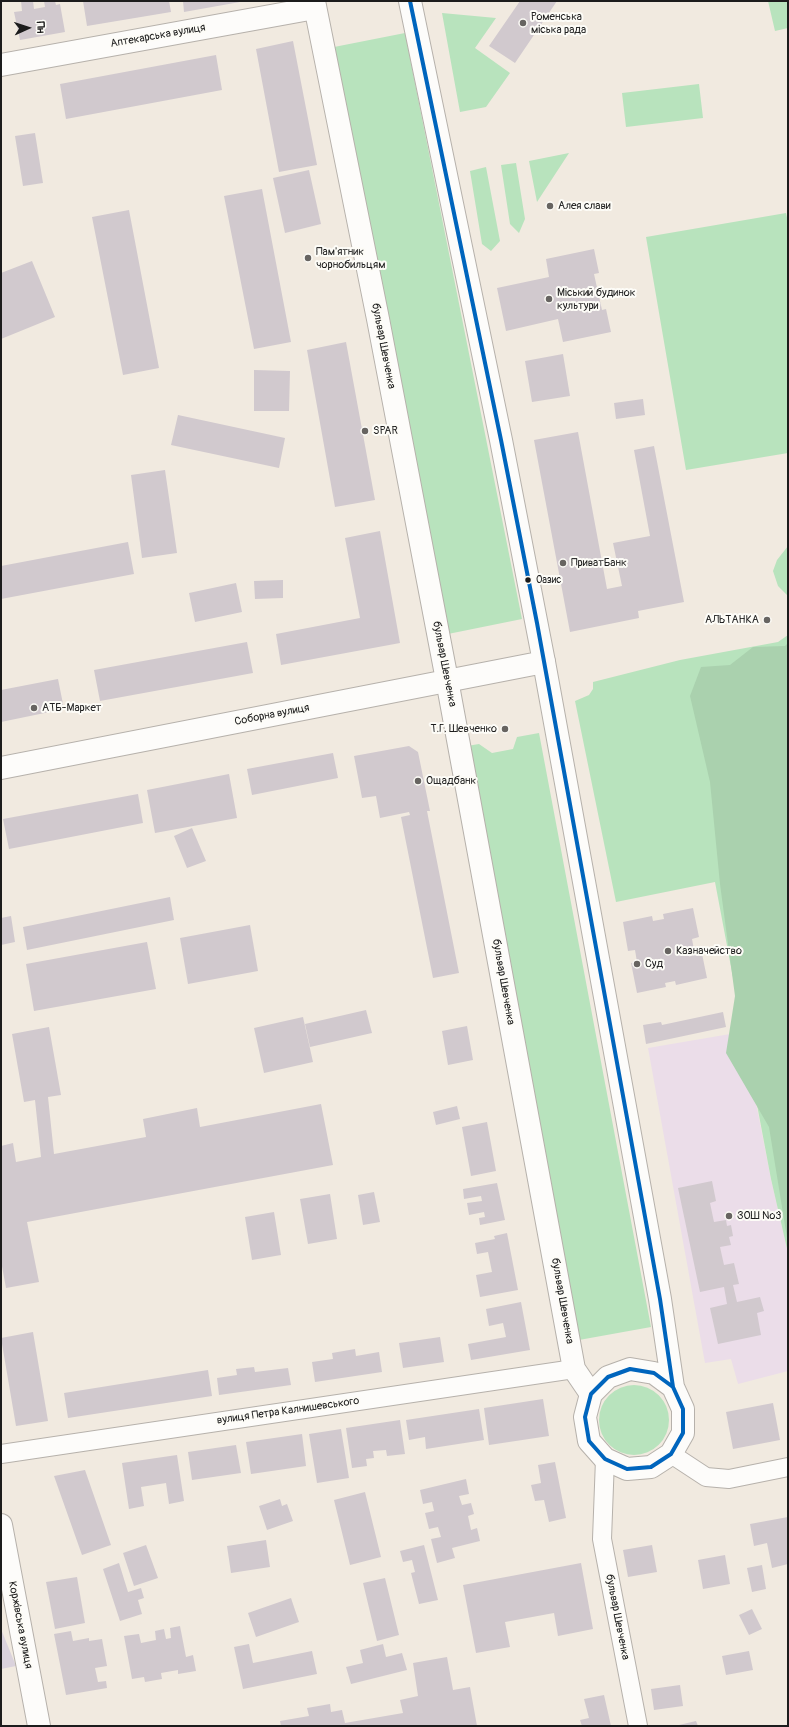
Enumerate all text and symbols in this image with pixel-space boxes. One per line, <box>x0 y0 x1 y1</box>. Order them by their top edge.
north arrow <box>8 8 48 48</box>
place label: Роменська міська рада <box>531 10 586 36</box>
marker: Роменська міська рада <box>518 18 528 28</box>
text: Пн <box>34 21 47 34</box>
street label: Аптекарська вулиця <box>109 21 207 51</box>
place label: Алея слави <box>558 199 611 213</box>
marker: Алея слави <box>545 201 555 211</box>
place label: Пам'ятник чорнобильцям <box>316 245 385 271</box>
marker: Пам'ятник чорнобильцям <box>303 253 313 263</box>
place label: Міський будинок культури <box>557 286 635 312</box>
marker: Міський будинок культури <box>544 294 554 304</box>
street label: бульвар Шевченка <box>368 302 398 390</box>
place label: SPAR <box>373 424 398 438</box>
marker: SPAR <box>360 426 370 436</box>
place label: ПриватБанк <box>571 556 627 570</box>
marker: ПриватБанк <box>558 558 568 568</box>
place label: Оазис <box>536 574 561 586</box>
marker: Оазис <box>523 575 533 585</box>
place label: АЛЬТАНКА <box>705 613 759 627</box>
marker: АЛЬТАНКА <box>762 615 772 625</box>
street label: бульвар Шевченка <box>429 620 459 708</box>
place label: АТБ-Маркет <box>42 701 101 715</box>
street label: Соборна вулиця <box>233 701 311 729</box>
marker: АТБ-Маркет <box>29 703 39 713</box>
place label: Т.Г. Шевченко <box>431 722 497 736</box>
marker: Т.Г. Шевченко <box>500 724 510 734</box>
place label: Ощадбанк <box>426 774 476 788</box>
marker: Ощадбанк <box>413 776 423 786</box>
street label: бульвар Шевченка <box>489 938 517 1026</box>
place label: Казначейство <box>676 944 742 958</box>
marker: Казначейство <box>663 946 673 956</box>
place label: Суд <box>645 957 663 971</box>
marker: Суд <box>632 959 642 969</box>
place label: ЗОШ №3 <box>737 1209 781 1223</box>
marker: ЗОШ №3 <box>724 1211 734 1221</box>
street label: бульвар Шевченка <box>548 1257 576 1345</box>
street label: вулиця Петра Калнишевського <box>216 1394 360 1428</box>
street label: бульвар Шевченка <box>602 1573 632 1661</box>
street label: Коржівська вулиця <box>5 1580 35 1670</box>

